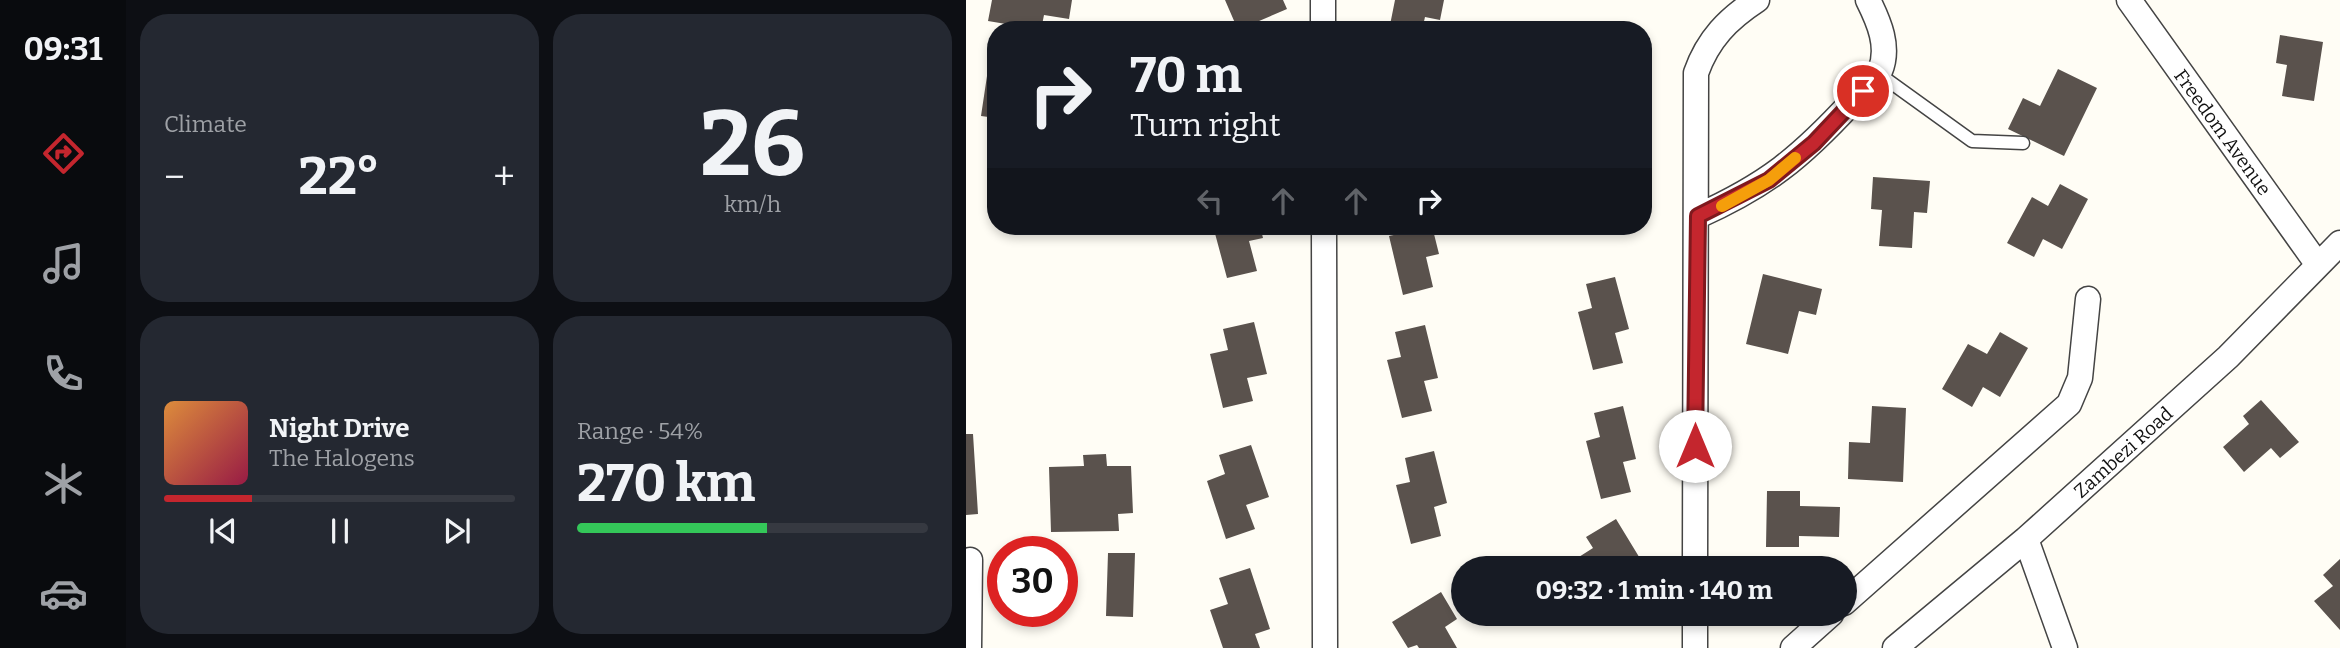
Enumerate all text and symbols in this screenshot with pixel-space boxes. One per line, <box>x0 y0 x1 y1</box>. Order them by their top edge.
text: 09:31 <box>24 30 102 68</box>
text: 70 m <box>1130 46 1242 105</box>
icon: right <box>1015 49 1106 140</box>
pin <box>1833 61 1893 121</box>
street label: Freedom Avenue <box>2169 65 2276 200</box>
icon: arrive <box>1844 72 1882 110</box>
text: 26 <box>700 90 805 199</box>
text: Turn right <box>1130 106 1281 144</box>
text: Climate <box>164 110 247 138</box>
icon: directions <box>39 129 88 178</box>
text: 22° <box>298 145 380 208</box>
text: − <box>164 154 185 200</box>
text: + <box>493 154 515 200</box>
icon: left <box>1191 182 1229 220</box>
icon: ahead <box>1264 182 1302 220</box>
icon: ahead <box>1337 182 1375 220</box>
icon: right <box>1410 182 1448 220</box>
text: km/h <box>724 190 781 218</box>
icon: music <box>39 239 88 288</box>
icon: phone <box>39 349 88 398</box>
street label: Zambezi Road <box>2069 402 2177 503</box>
position arrow <box>1658 409 1732 483</box>
text: Night Drive <box>269 413 410 444</box>
text: Range · 54% <box>577 417 703 445</box>
text: The Halogens <box>269 444 415 472</box>
text: 270 km <box>577 452 755 515</box>
icon: climate <box>39 459 88 508</box>
icon: previous <box>204 512 242 550</box>
icon: pause <box>321 512 359 550</box>
icon: next <box>438 512 476 550</box>
speed limit sign: 30 <box>987 536 1078 627</box>
icon: car <box>39 569 88 618</box>
text: 09:32 · 1 min · 140 m <box>1535 575 1773 606</box>

